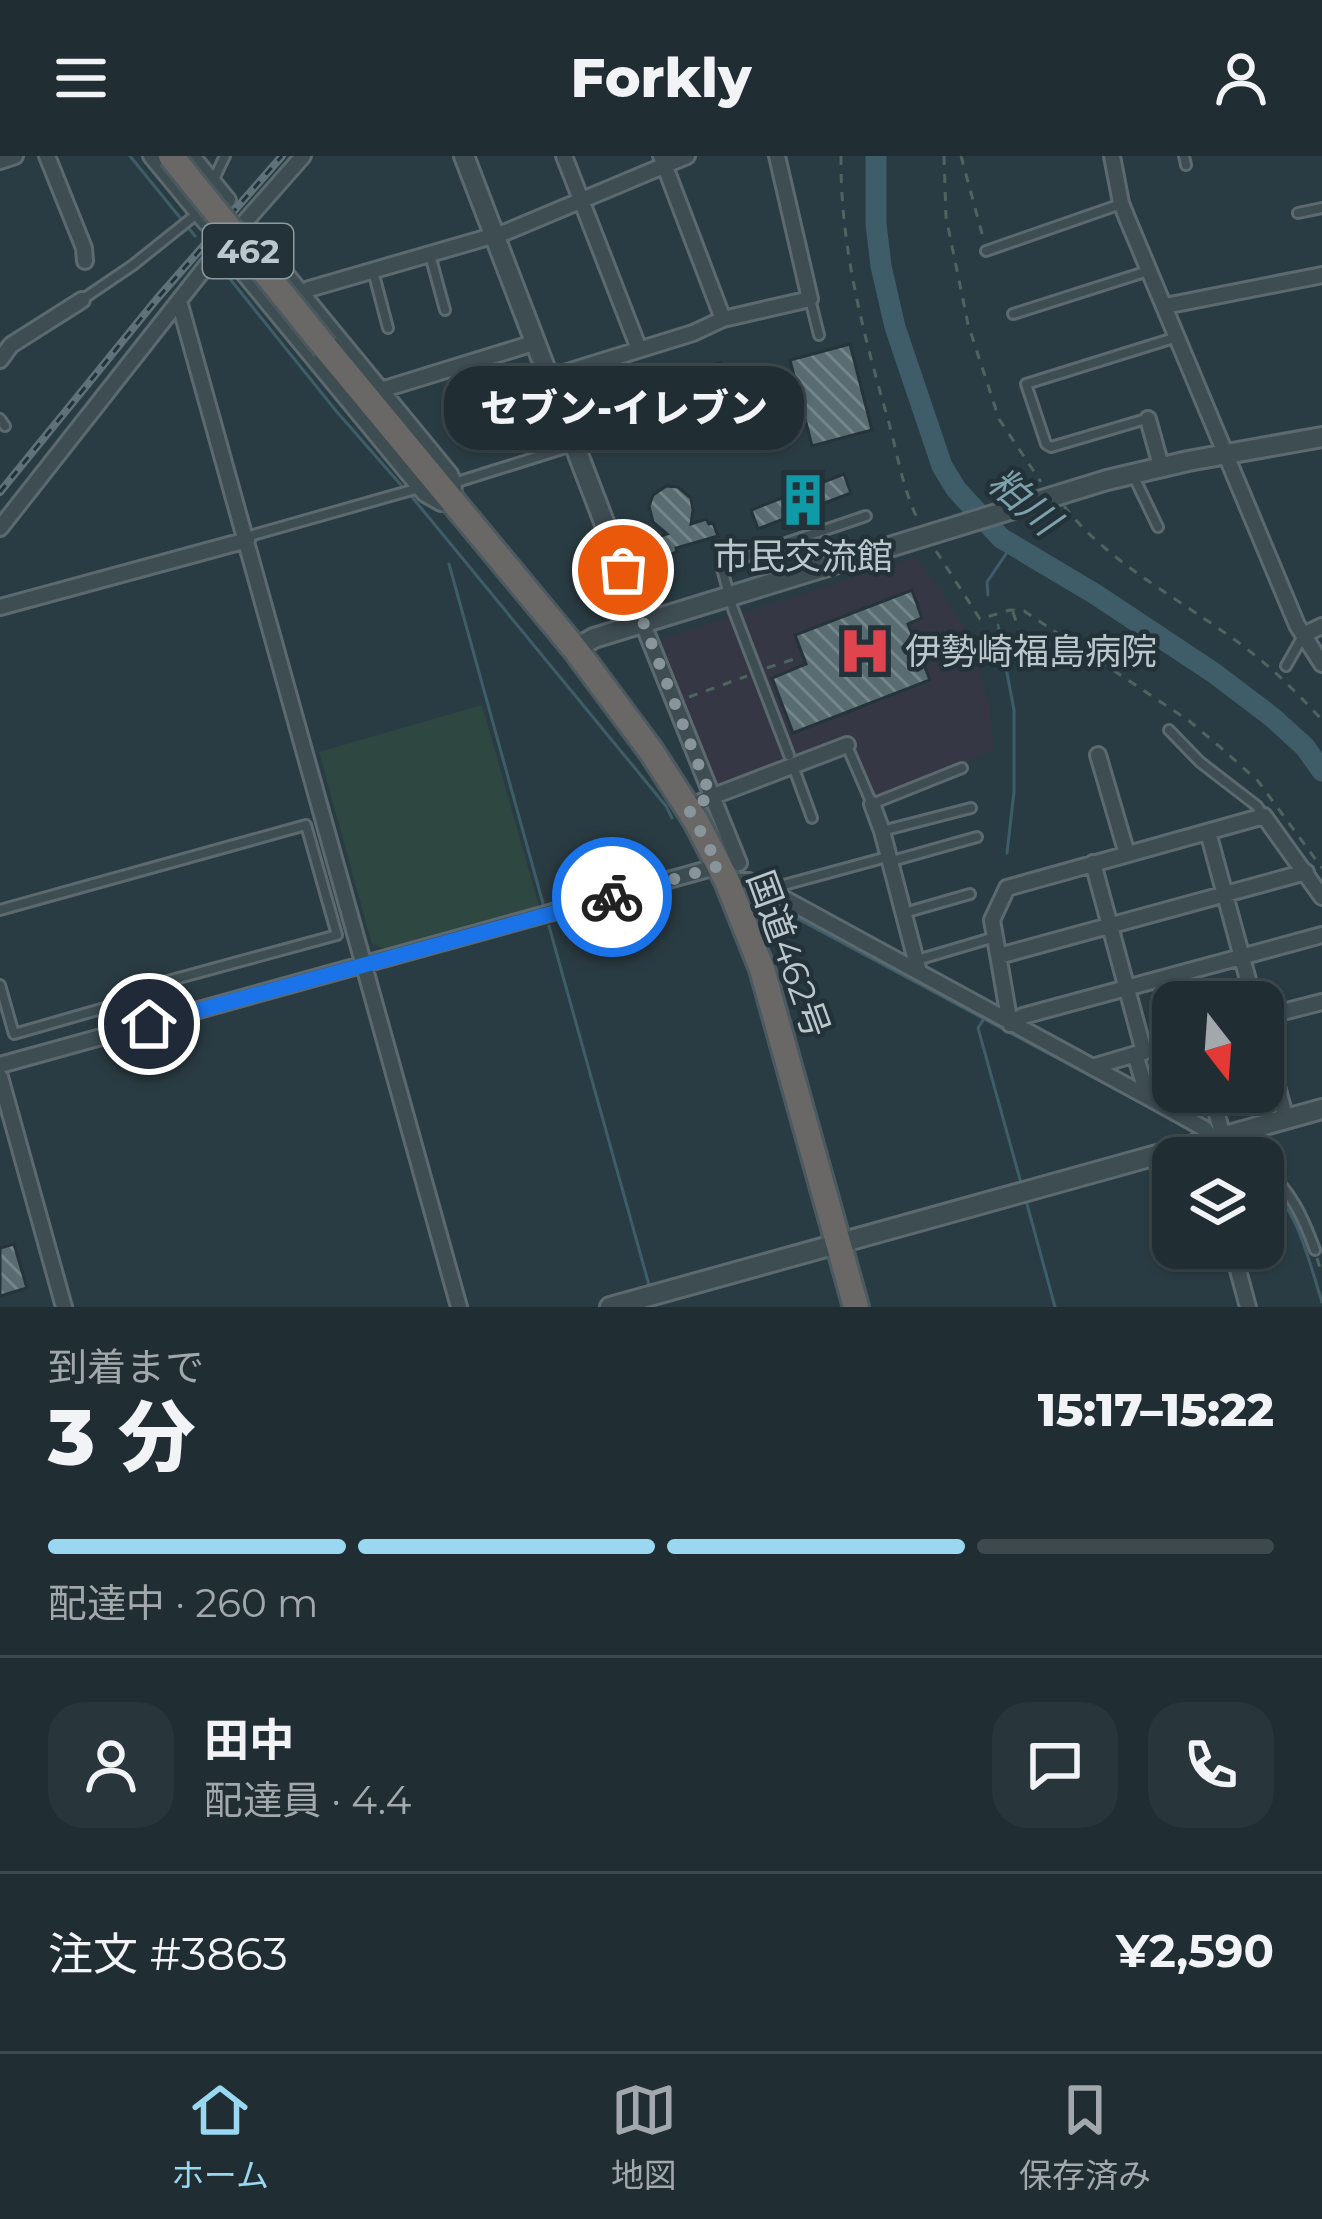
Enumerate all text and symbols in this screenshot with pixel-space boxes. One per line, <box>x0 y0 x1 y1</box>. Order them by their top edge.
icon: menu <box>48 45 114 111</box>
text: Forkly <box>571 45 751 111</box>
icon: person <box>1208 45 1274 111</box>
road number: 462 <box>203 224 293 278</box>
callout: セブン-イレブン <box>443 366 803 450</box>
text: セブン-イレブン <box>480 384 768 432</box>
water label: 粕川 <box>979 457 1072 547</box>
building icon: 市民交流館 <box>774 471 832 529</box>
pin <box>572 519 674 621</box>
place label: 市民交流館 <box>713 534 893 578</box>
icon: bag <box>590 537 656 603</box>
hospital icon: 伊勢崎福島病院 <box>836 622 894 680</box>
place label: 伊勢崎福島病院 <box>905 629 1157 673</box>
courier <box>552 837 672 957</box>
icon: bike <box>579 864 645 930</box>
street label: 国道462号 <box>739 865 839 1043</box>
pin <box>98 973 200 1075</box>
north arrow <box>1152 981 1284 1113</box>
map controls <box>1152 981 1284 1269</box>
icon: home <box>116 991 182 1057</box>
button: layers <box>1152 1137 1284 1269</box>
text: 到着まで <box>48 1343 204 1391</box>
text: 15:17–15:22 <box>1038 1382 1274 1437</box>
text: 3 分 <box>48 1389 196 1485</box>
text: 配達中 · 260 m <box>48 1579 319 1627</box>
button: person <box>48 1702 174 1828</box>
button: chat <box>992 1702 1118 1828</box>
button: phone <box>1148 1702 1274 1828</box>
text: 田中 <box>204 1712 294 1767</box>
text: 配達員 · 4.4 <box>204 1776 411 1824</box>
text: ¥2,590 <box>1116 1923 1274 1978</box>
text: 注文 #3863 <box>48 1926 288 1981</box>
tab: ホーム <box>171 2077 269 2197</box>
tab: 地図 <box>611 2077 677 2197</box>
tab: 保存済み <box>1019 2077 1151 2197</box>

